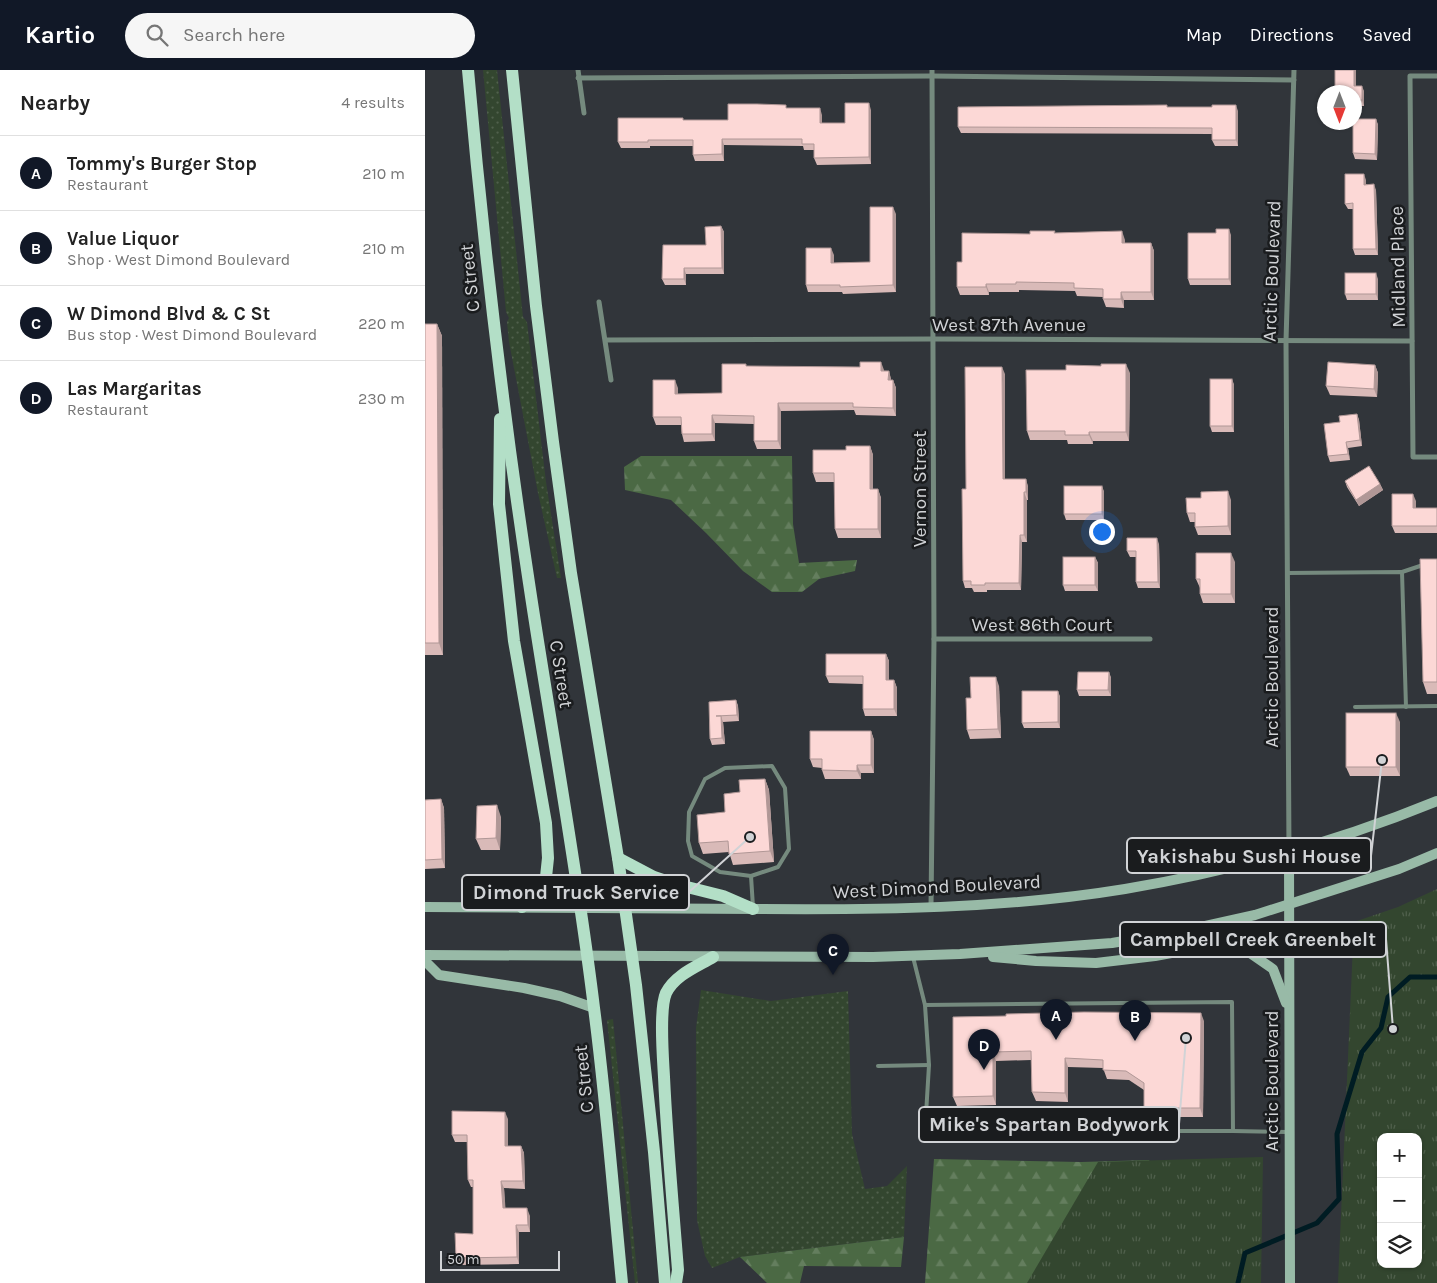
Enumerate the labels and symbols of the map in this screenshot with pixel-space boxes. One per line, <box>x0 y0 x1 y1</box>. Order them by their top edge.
north arrow <box>1317 85 1362 130</box>
street label: Arctic Boulevard <box>1259 200 1285 342</box>
street label: Midland Place <box>1386 206 1410 328</box>
street label: C Street <box>455 243 485 313</box>
street label: West 87th Avenue <box>932 314 1086 336</box>
street label: Vernon Street <box>909 431 931 547</box>
your location <box>1089 519 1115 545</box>
street label: Arctic Boulevard <box>1261 606 1283 748</box>
street label: West 86th Court <box>972 614 1113 636</box>
street label: C Street <box>545 639 577 710</box>
callout: Yakishabu Sushi House <box>1127 838 1371 873</box>
text: Yakishabu Sushi House <box>1137 845 1361 868</box>
street label: West Dimond Boulevard <box>832 871 1042 903</box>
callout: Dimond Truck Service <box>462 875 689 910</box>
text: Dimond Truck Service <box>473 881 679 904</box>
callout: Campbell Creek Greenbelt <box>1120 922 1386 957</box>
text: Campbell Creek Greenbelt <box>1130 928 1376 951</box>
pin: C <box>817 934 849 975</box>
pin: A <box>1040 999 1072 1040</box>
pin: B <box>1119 1000 1151 1041</box>
street label: Arctic Boulevard <box>1261 1010 1283 1152</box>
pin: D <box>968 1029 1000 1070</box>
street label: C Street <box>569 1044 599 1114</box>
callout: Mike's Spartan Bodywork <box>919 1107 1179 1142</box>
text: Mike's Spartan Bodywork <box>929 1113 1169 1136</box>
scale bar <box>440 1248 560 1271</box>

